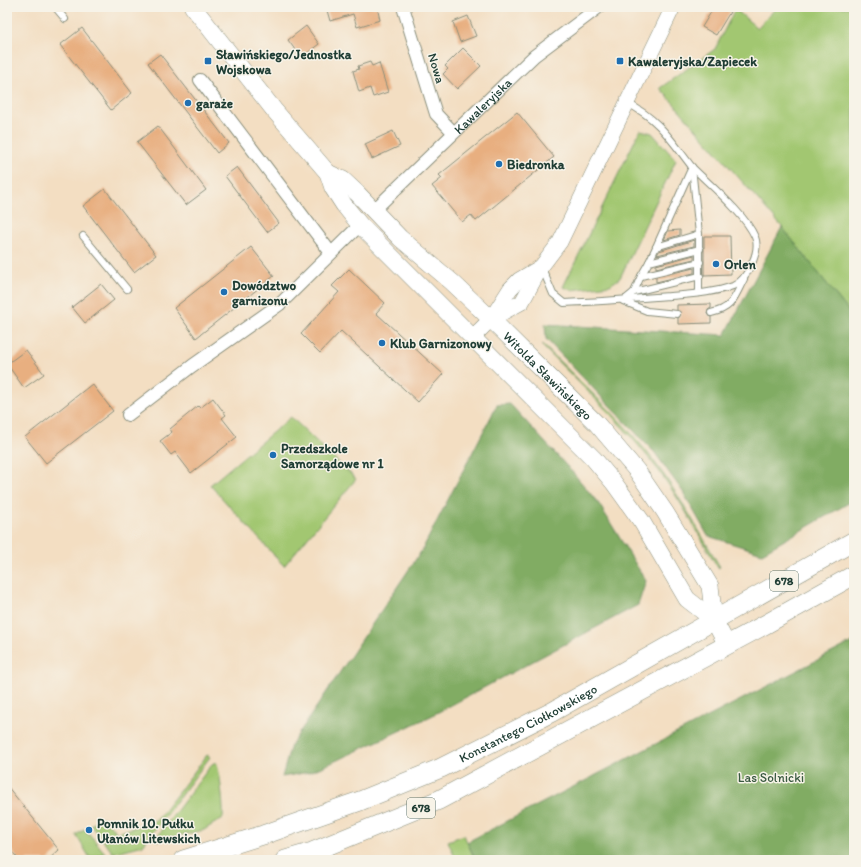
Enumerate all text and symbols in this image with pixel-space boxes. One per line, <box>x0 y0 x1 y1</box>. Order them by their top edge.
place label: Sławińskiego/Jednostka Wojskowa <box>216 47 352 78</box>
street label: Nowa <box>425 51 448 86</box>
place label: Kawaleryjska/Zapiecek <box>628 54 757 70</box>
marker: Sławińskiego/Jednostka Wojskowa <box>203 56 213 66</box>
marker: Kawaleryjska/Zapiecek <box>615 56 625 66</box>
street label: Kawaleryjska <box>451 75 515 137</box>
place label: garaże <box>196 96 233 112</box>
marker: garaże <box>183 98 193 108</box>
place label: Biedronka <box>507 157 565 172</box>
marker: Biedronka <box>494 159 504 169</box>
place label: Orlen <box>724 257 756 272</box>
marker: Orlen <box>711 259 721 269</box>
place label: Dowództwo garnizonu <box>232 278 296 309</box>
marker: Dowództwo garnizonu <box>219 287 229 297</box>
street label: Witolda Sławińskiego <box>500 329 596 423</box>
place label: Klub Garnizonowy <box>390 336 492 352</box>
marker: Klub Garnizonowy <box>377 338 387 348</box>
place label: Przedszkole Samorządowe nr 1 <box>281 441 384 472</box>
marker: Przedszkole Samorządowe nr 1 <box>268 450 278 460</box>
road number: 678 <box>770 571 798 591</box>
street label: Konstantego Ciołkowskiego <box>457 681 600 766</box>
park label: Las Solnicki <box>738 770 804 785</box>
road number: 678 <box>407 798 435 818</box>
place label: Pomnik 10. Pułku Ułanów Litewskich <box>97 816 201 846</box>
marker: Pomnik 10. Pułku Ułanów Litewskich <box>84 825 94 835</box>

